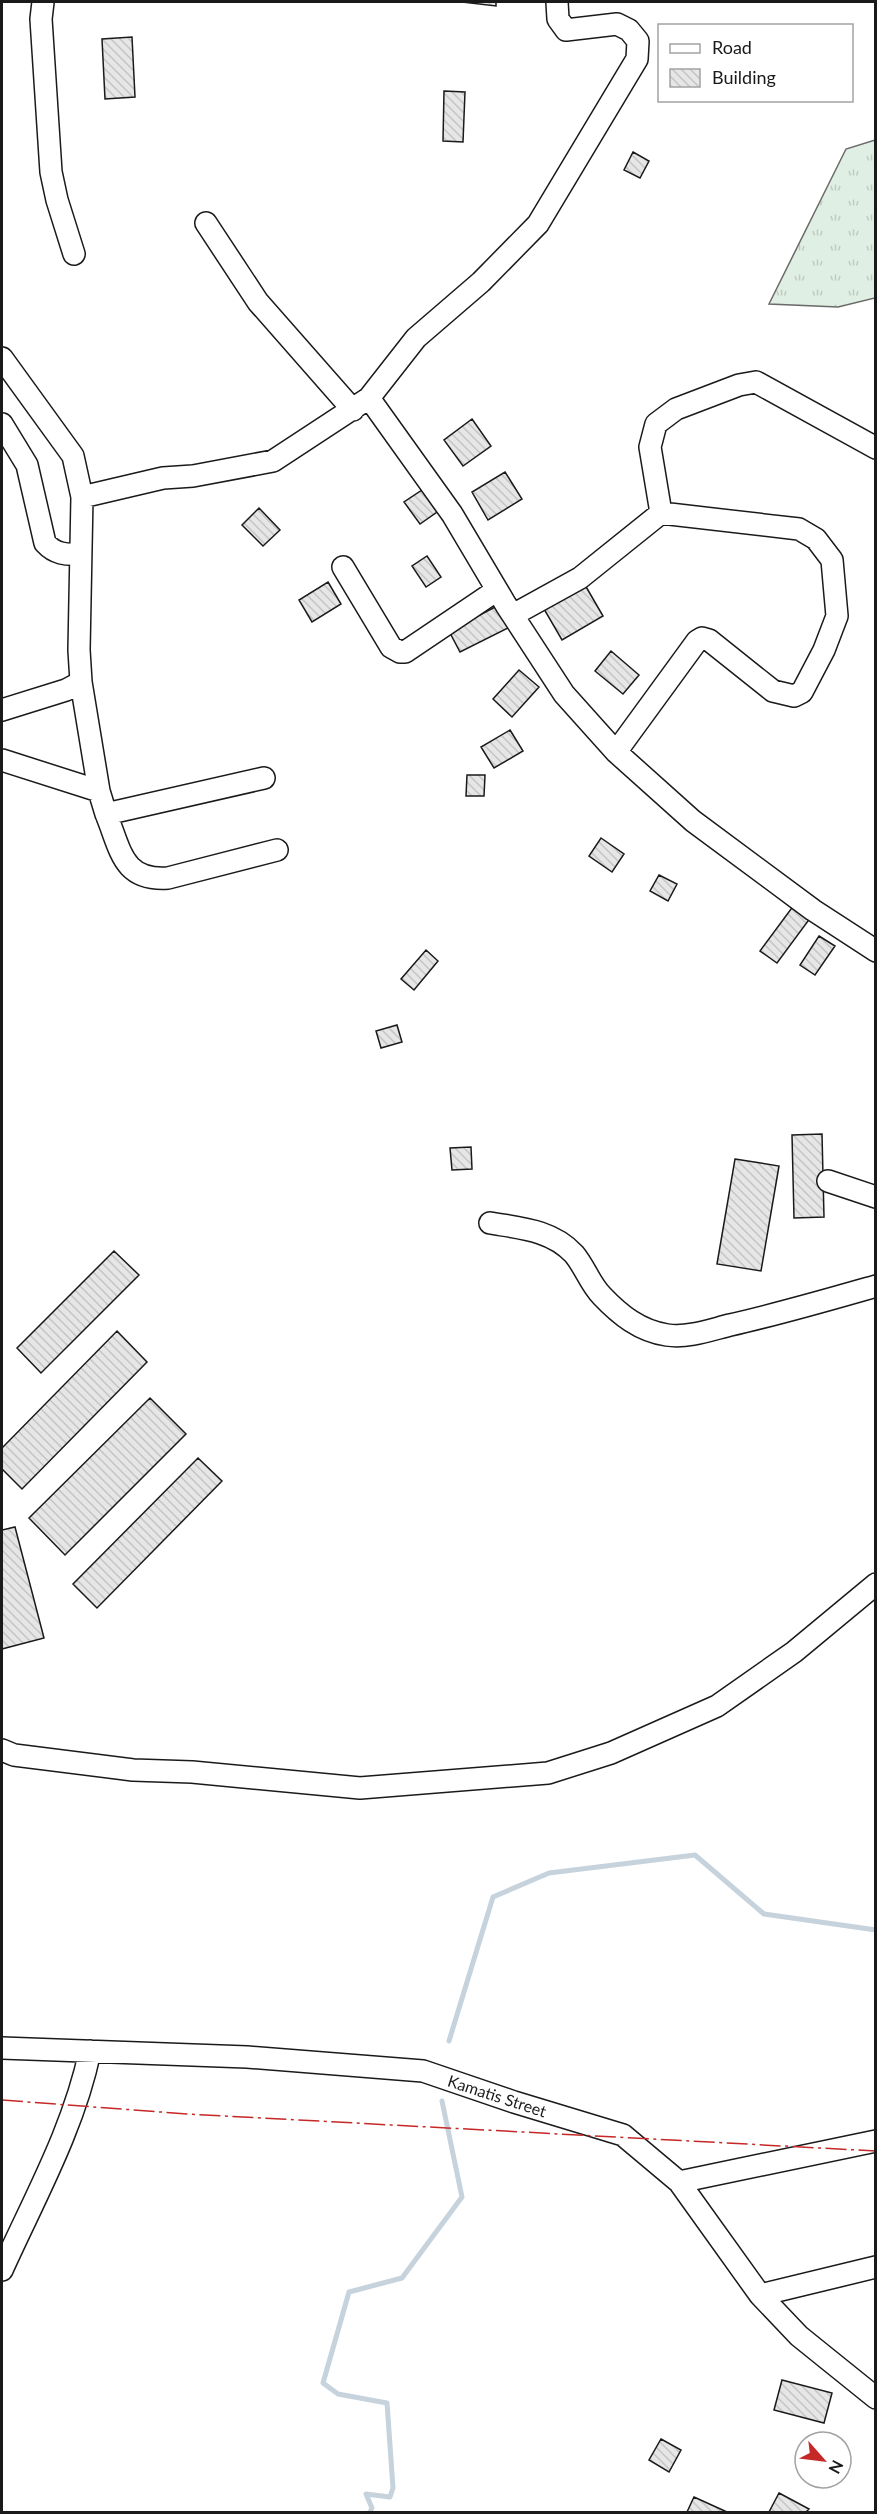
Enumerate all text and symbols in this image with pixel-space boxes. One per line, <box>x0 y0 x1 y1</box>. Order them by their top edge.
legend <box>658 24 853 102</box>
text: Road <box>712 36 752 58</box>
text: Building <box>712 66 776 88</box>
street label: Kamatis Street <box>445 2071 549 2120</box>
north arrow <box>793 2430 853 2490</box>
text: N <box>825 2457 848 2477</box>

